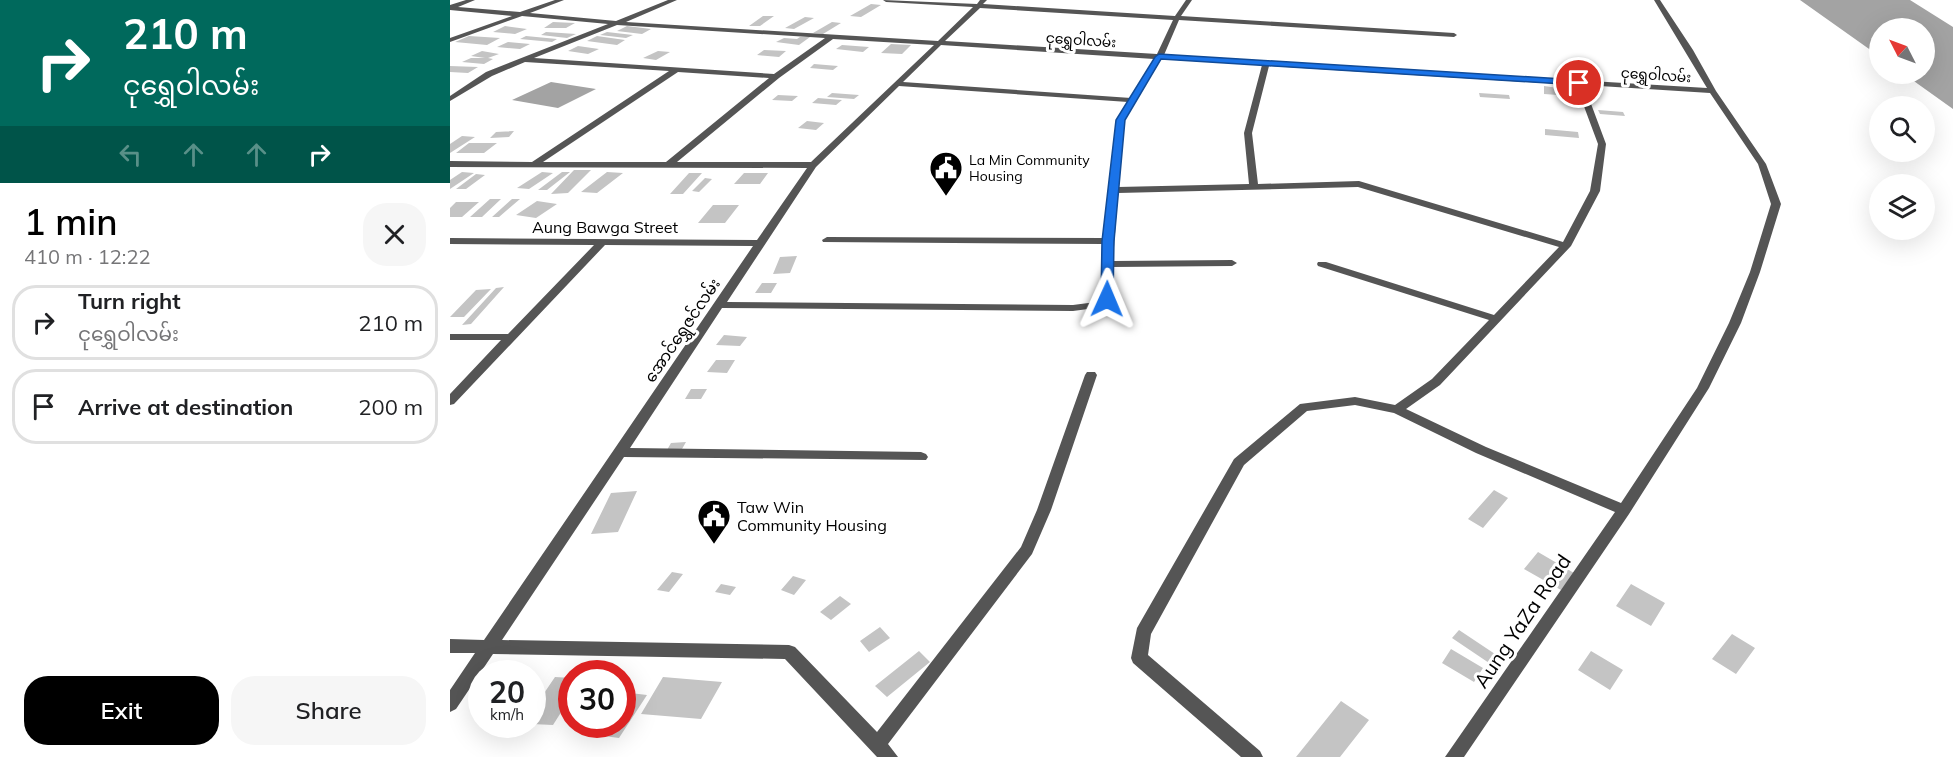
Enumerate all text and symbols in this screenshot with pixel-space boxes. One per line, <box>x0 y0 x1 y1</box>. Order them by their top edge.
text: 210 m <box>123 7 248 60</box>
north arrow <box>1869 18 1935 84</box>
map controls <box>1869 18 1935 240</box>
icon: right <box>24 24 102 102</box>
street label: ငုရွှေဝါလမ်း <box>1045 28 1117 54</box>
pin <box>1553 57 1604 108</box>
street label: ငုရွှေဝါလမ်း <box>1620 63 1692 89</box>
icon: arrive <box>1562 66 1595 99</box>
text: ငုရွှေဝါလမ်း <box>123 68 259 102</box>
button: search <box>1869 96 1935 162</box>
icon: left <box>114 138 147 171</box>
icon: ahead <box>177 138 210 171</box>
icon: ahead <box>240 138 273 171</box>
icon: right <box>303 138 336 171</box>
public building icon: La Min Community Housing <box>928 150 964 197</box>
place label: La Min Community Housing <box>969 151 1090 185</box>
button: layers <box>1869 174 1935 240</box>
text: 1 min <box>24 199 118 244</box>
button: close <box>363 203 426 266</box>
street label: Aung Bawga Street <box>532 217 678 237</box>
text: 410 m · 12:22 <box>24 244 150 269</box>
position arrow <box>1075 267 1139 331</box>
street label: အောင်ရွှေဇင်လမ်း <box>639 274 728 388</box>
text: Turn right <box>78 287 181 315</box>
icon: right <box>27 306 60 339</box>
text: 210 m <box>358 309 423 337</box>
text: ငုရွှေဝါလမ်း <box>78 321 179 346</box>
icon: arrive <box>27 390 60 423</box>
text: Arrive at destination <box>78 393 293 421</box>
text: 200 m <box>358 393 423 421</box>
place label: Taw Win Community Housing <box>737 497 887 535</box>
public building icon: Taw Win Community Housing <box>696 498 732 545</box>
street label: Aung YaZa Road <box>1468 549 1576 693</box>
speed limit sign: 30 <box>558 660 636 738</box>
text: 20 <box>489 673 525 711</box>
button: Exit <box>24 676 219 745</box>
button: Share <box>231 676 426 745</box>
text: km/h <box>490 705 524 724</box>

